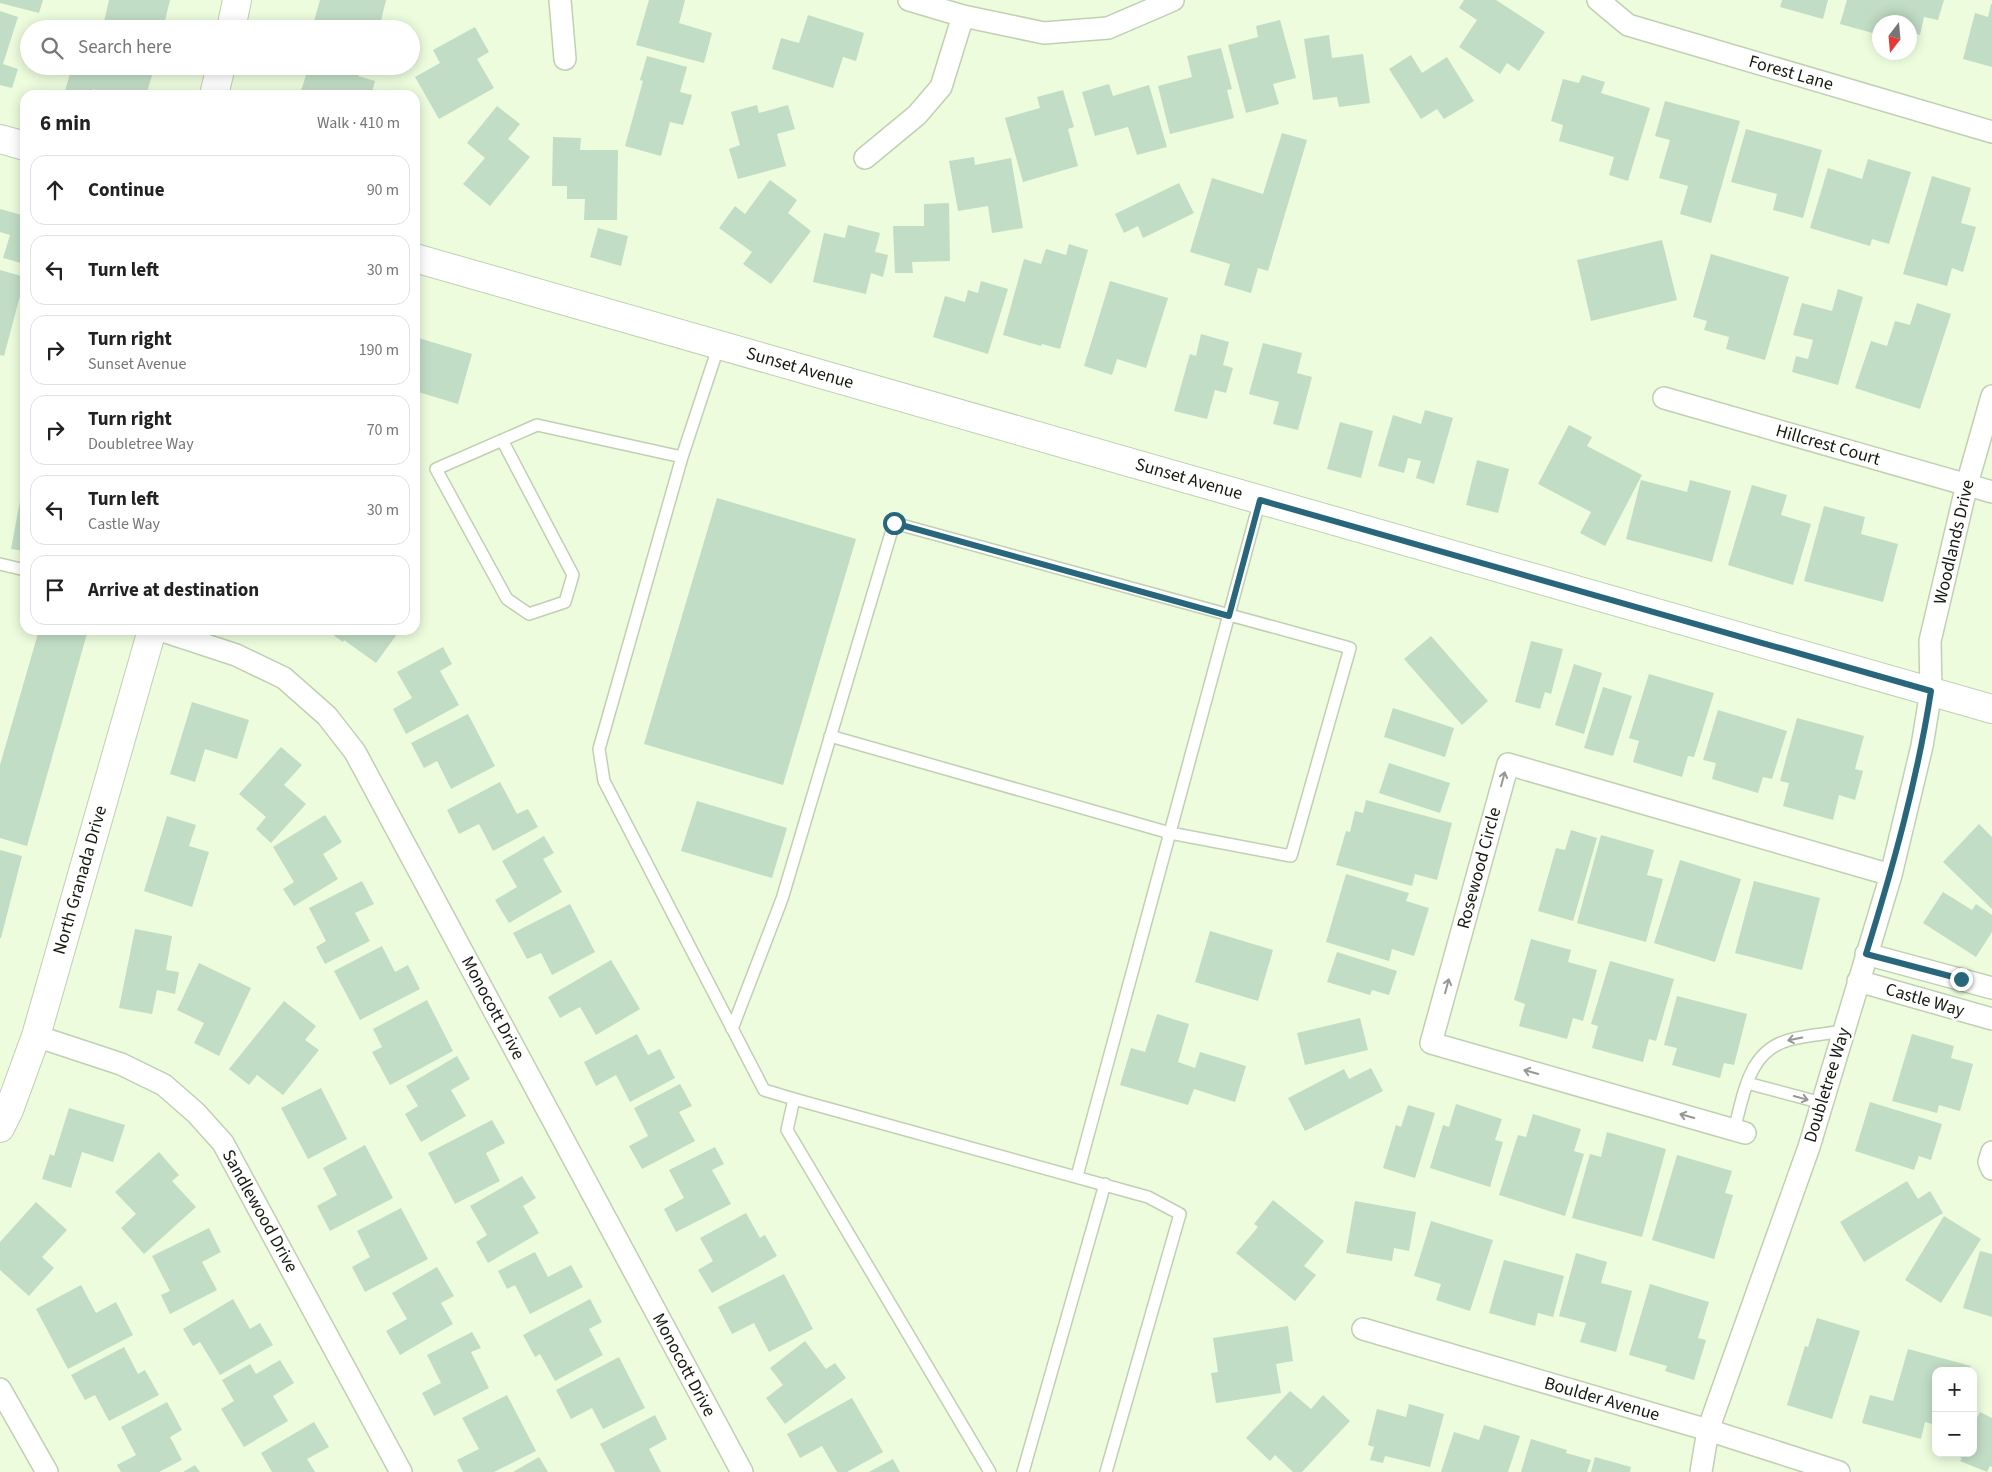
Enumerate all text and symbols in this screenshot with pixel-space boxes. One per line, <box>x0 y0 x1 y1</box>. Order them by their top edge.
north arrow <box>1872 15 1917 60</box>
search box <box>20 20 420 75</box>
icon: search <box>38 34 66 62</box>
text: Search here <box>78 34 172 61</box>
street label: Forest Lane <box>1746 49 1836 97</box>
text: 6 min <box>40 108 91 138</box>
text: Walk · 410 m <box>317 112 400 134</box>
icon: ahead <box>41 176 69 204</box>
text: Continue <box>88 177 165 204</box>
text: 90 m <box>367 179 399 201</box>
icon: left <box>41 256 69 284</box>
text: Turn left <box>88 257 159 284</box>
text: 30 m <box>367 259 399 281</box>
text: Turn right <box>88 326 172 353</box>
icon: right <box>41 336 69 364</box>
text: 190 m <box>359 339 399 361</box>
street label: Sunset Avenue <box>743 341 857 395</box>
text: Sunset Avenue <box>88 353 186 375</box>
text: Turn right <box>88 406 172 433</box>
icon: right <box>41 416 69 444</box>
street label: Hillcrest Court <box>1773 418 1883 472</box>
text: 70 m <box>367 419 399 441</box>
text: Doubletree Way <box>88 433 194 455</box>
street label: Sunset Avenue <box>1132 452 1246 506</box>
street label: Woodlands Drive <box>1928 477 1981 607</box>
text: Turn left <box>88 486 159 513</box>
icon: left <box>41 496 69 524</box>
text: 30 m <box>367 499 399 521</box>
route start <box>883 512 906 535</box>
text: Castle Way <box>88 513 160 535</box>
icon: arrive <box>41 576 69 604</box>
text: Arrive at destination <box>88 577 259 604</box>
one-way arrow <box>1499 771 1509 787</box>
street label: North Granada Drive <box>47 803 113 957</box>
street label: Rosewood Circle <box>1451 804 1507 932</box>
street label: Monocott Drive <box>455 952 531 1064</box>
route end <box>1950 968 1973 991</box>
street label: Castle Way <box>1883 977 1968 1023</box>
one-way arrow <box>1443 979 1452 995</box>
street label: Doubletree Way <box>1798 1024 1856 1145</box>
one-way arrow <box>1787 1035 1803 1044</box>
one-way arrow <box>1523 1066 1539 1076</box>
one-way arrow <box>1793 1094 1809 1103</box>
one-way arrow <box>1679 1111 1695 1121</box>
street label: Sandlewood Drive <box>216 1145 304 1277</box>
street label: Monocott Drive <box>646 1309 722 1421</box>
map controls <box>1932 1367 1977 1457</box>
button: + <box>1932 1367 1977 1412</box>
street label: Boulder Avenue <box>1541 1371 1663 1427</box>
button: − <box>1932 1412 1977 1457</box>

